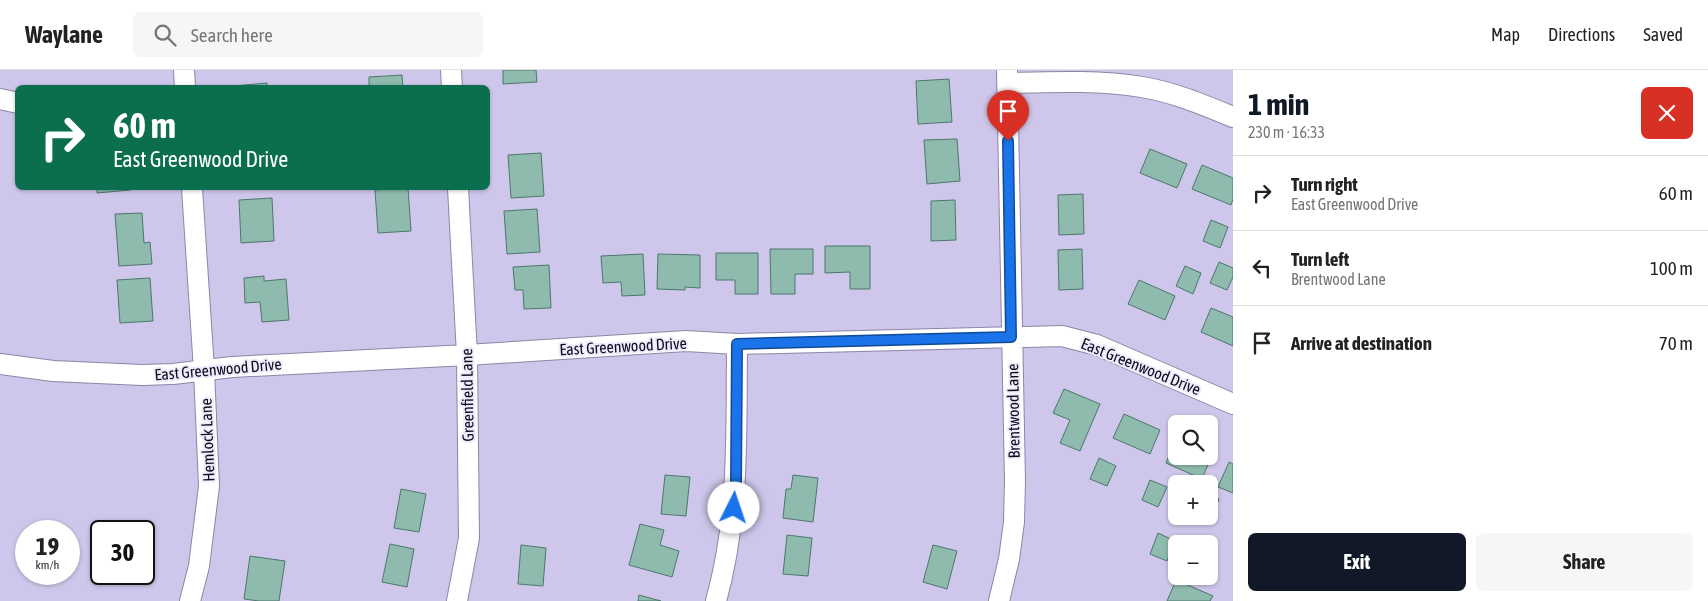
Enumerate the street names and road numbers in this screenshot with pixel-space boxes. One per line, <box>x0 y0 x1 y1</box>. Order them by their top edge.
street label: East Greenwood Drive <box>559 334 687 358</box>
street label: East Greenwood Drive <box>1079 334 1203 398</box>
street label: Greenfield Lane <box>457 348 477 442</box>
street label: East Greenwood Drive <box>154 354 282 384</box>
street label: Brentwood Lane <box>1003 363 1023 459</box>
street label: Hemlock Lane <box>197 398 217 482</box>

